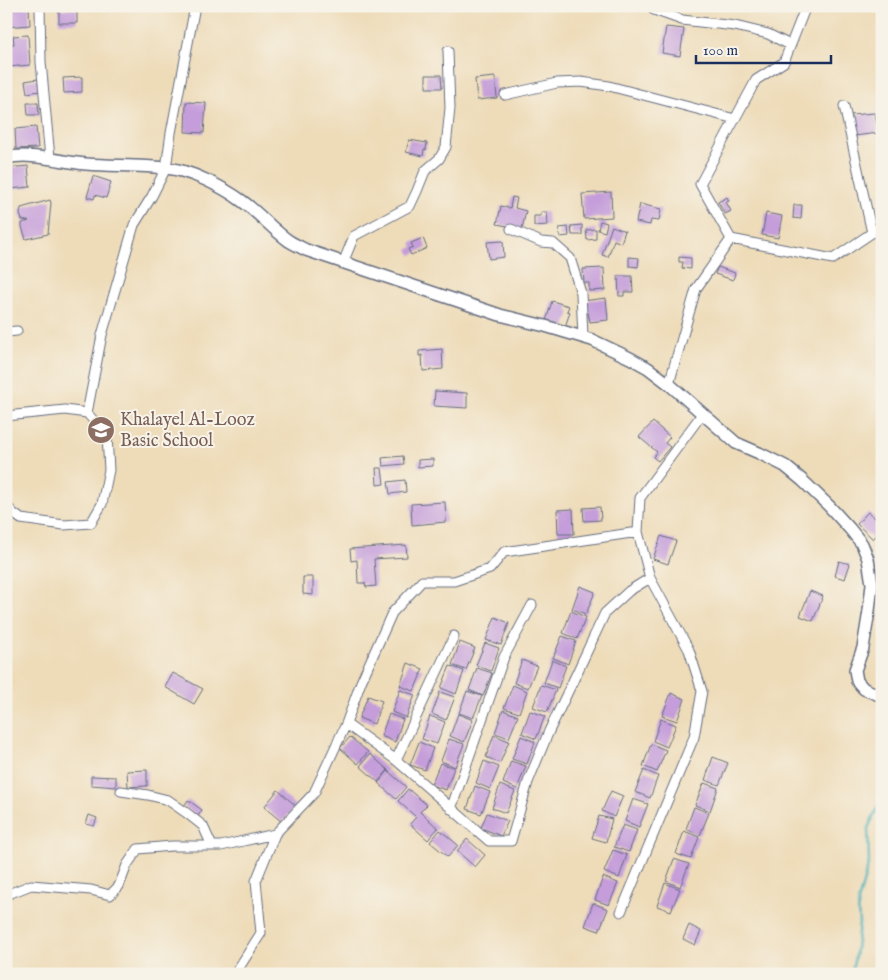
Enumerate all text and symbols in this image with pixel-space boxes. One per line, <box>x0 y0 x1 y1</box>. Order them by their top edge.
scale bar <box>696 32 830 64</box>
text: 100 m <box>703 41 739 60</box>
place label: Khalayel Al-Looz Basic School <box>120 409 255 453</box>
school or university icon: Khalayel Al-Looz Basic School <box>86 415 116 445</box>

